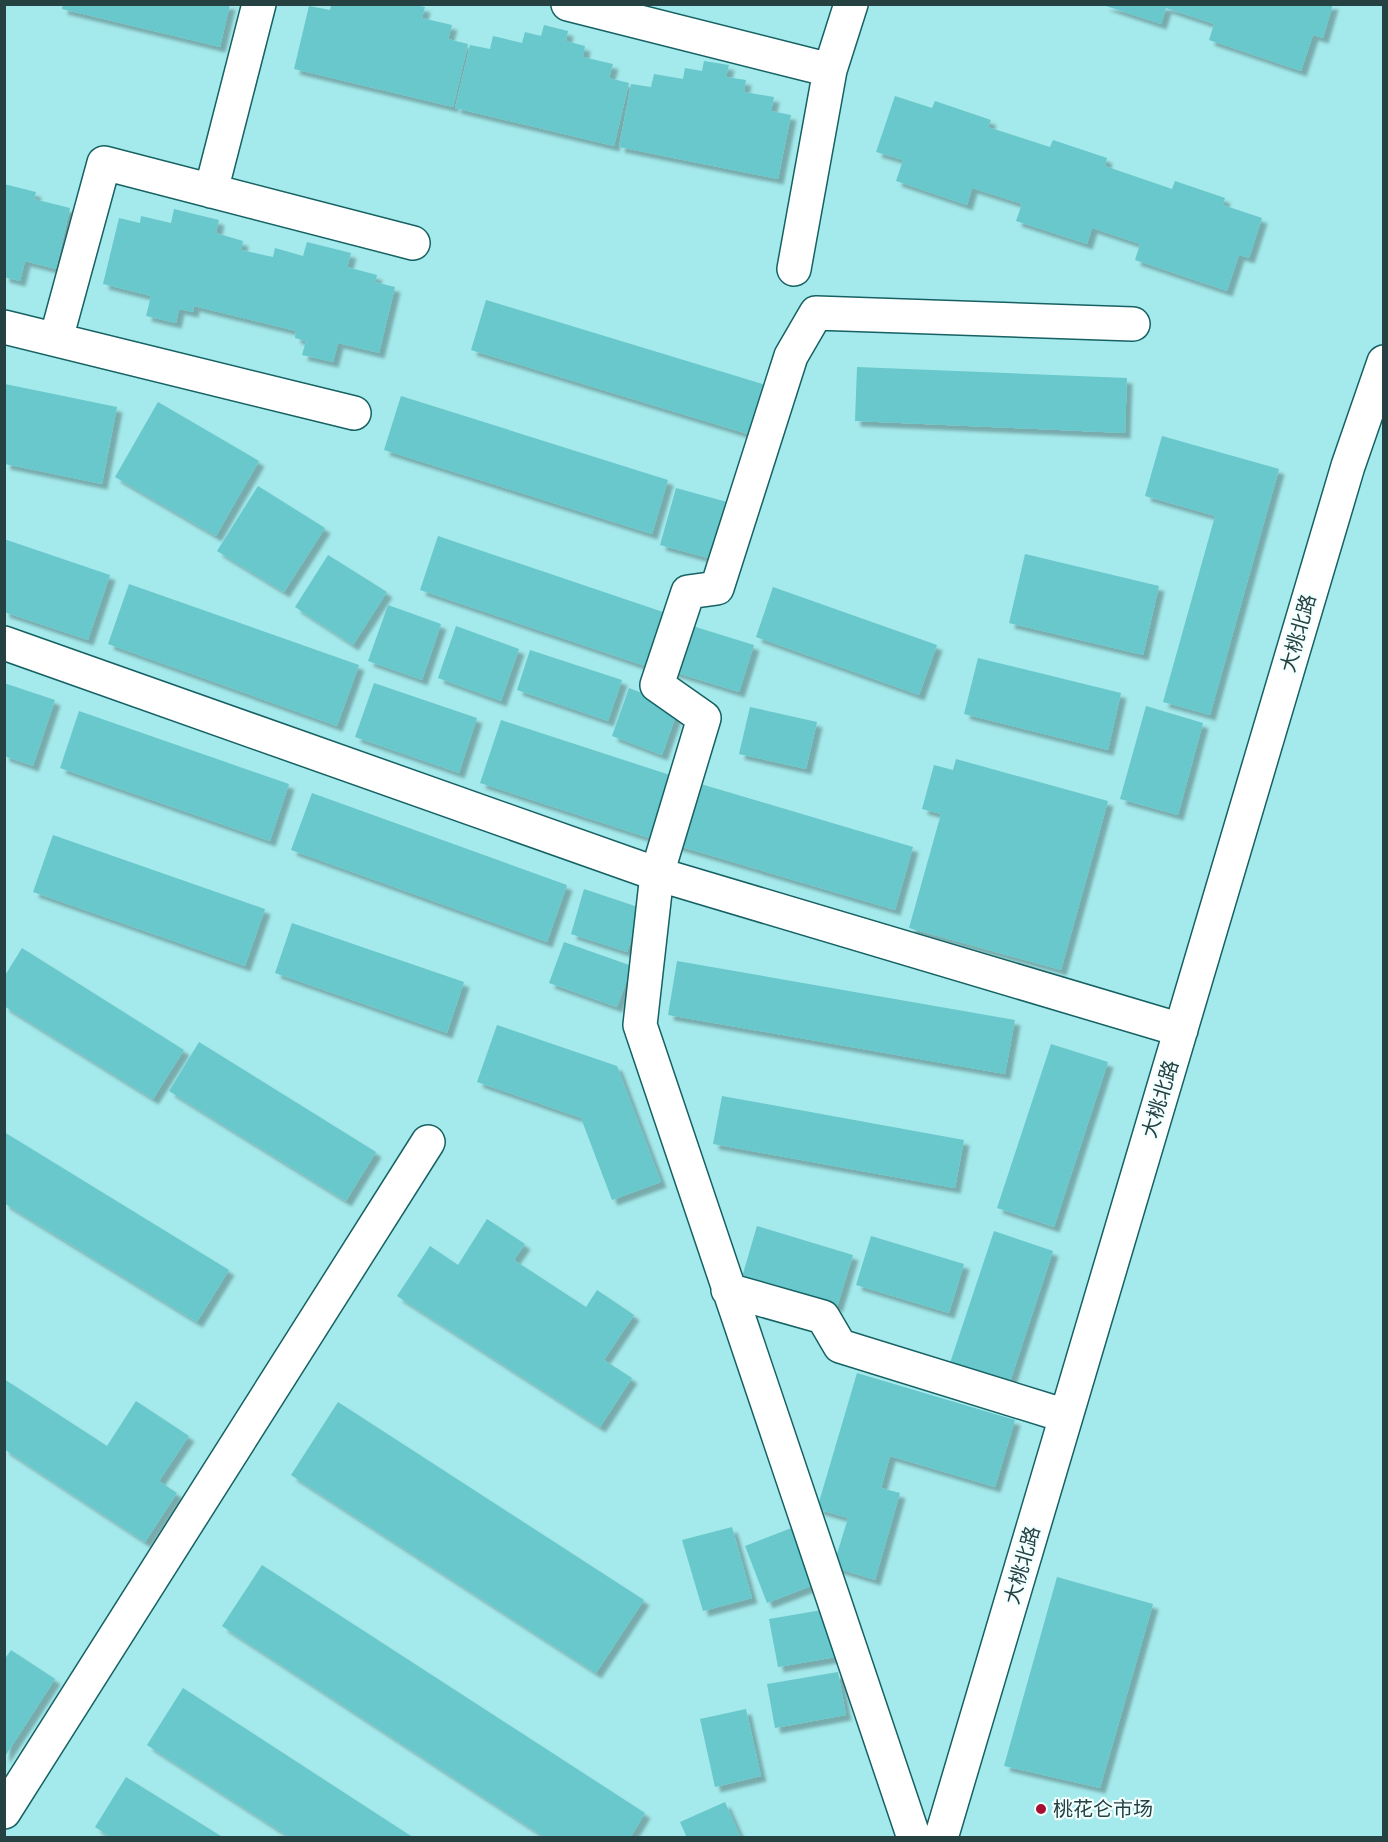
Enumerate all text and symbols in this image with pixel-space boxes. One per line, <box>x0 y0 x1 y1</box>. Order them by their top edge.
street label: 大桃北路 <box>1275 591 1321 675</box>
street label: 大桃北路 <box>1137 1057 1183 1141</box>
street label: 大桃北路 <box>999 1523 1045 1607</box>
place label: 桃花仑市场 <box>1053 1797 1153 1821</box>
marker: 桃花仑市场 <box>1034 1802 1048 1816</box>

